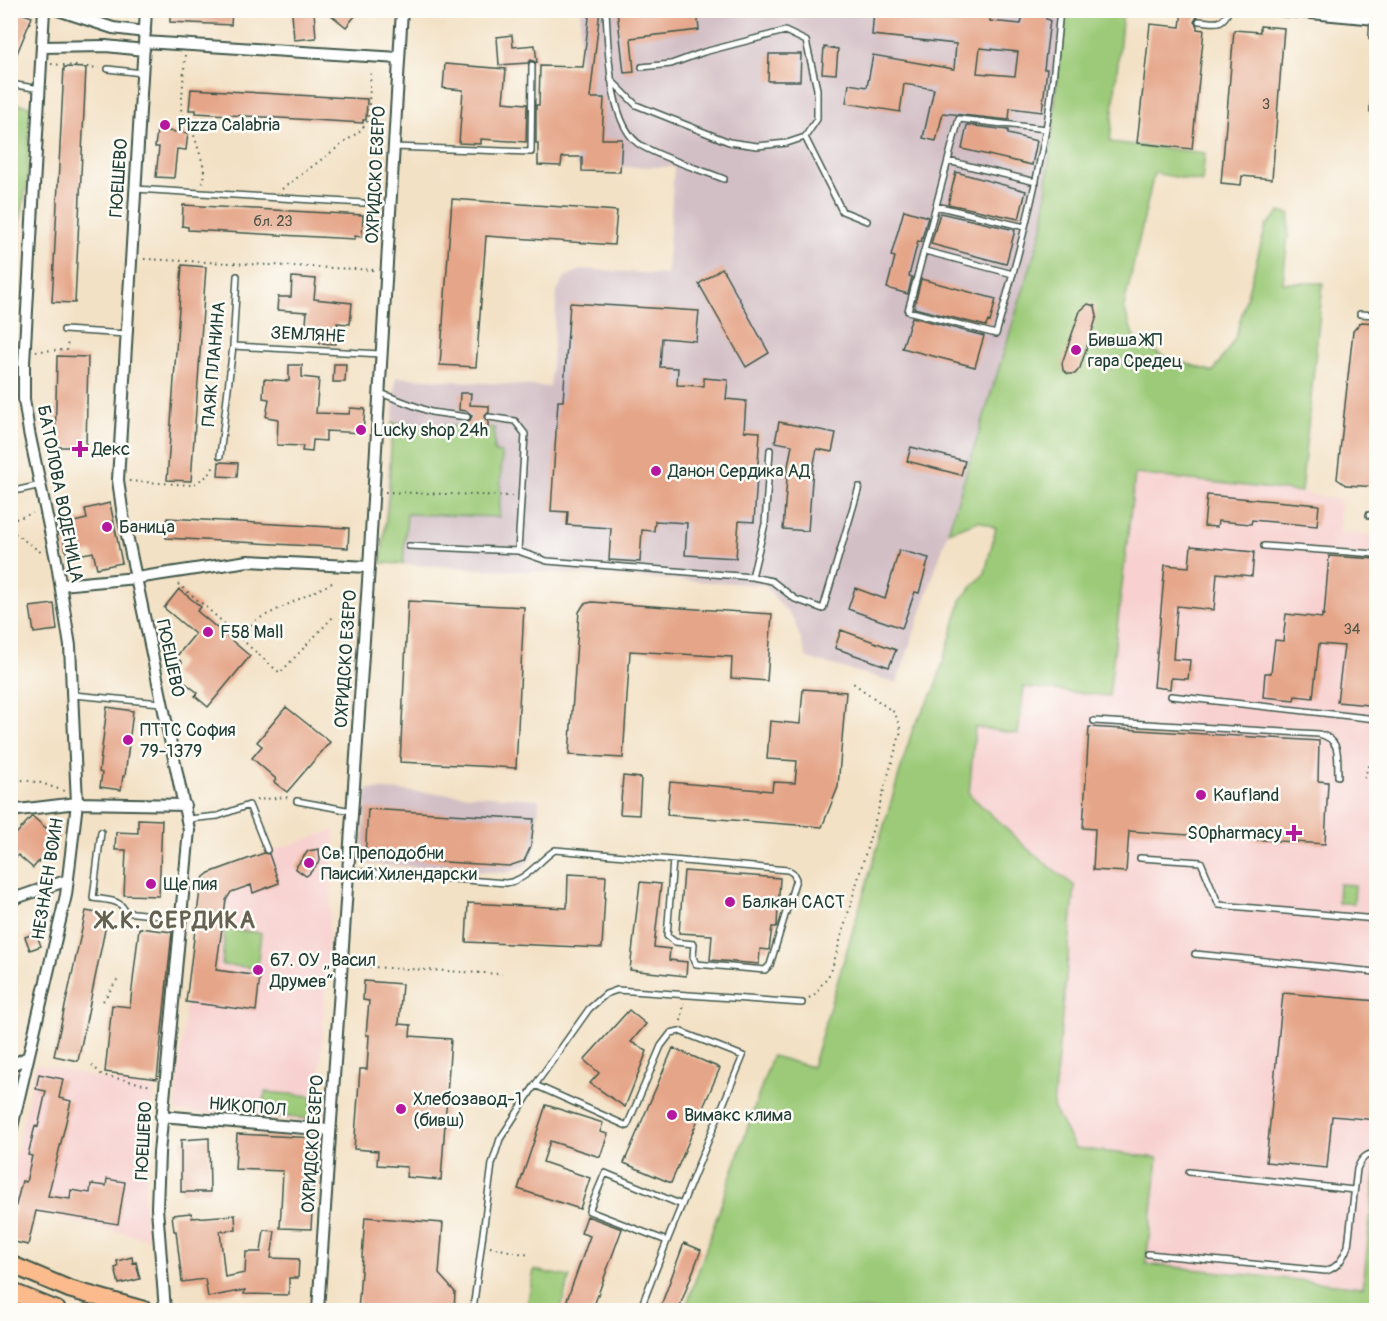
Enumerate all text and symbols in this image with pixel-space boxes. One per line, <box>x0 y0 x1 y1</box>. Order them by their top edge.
house number: 3 <box>1262 95 1270 114</box>
street label: ОХРИДСКО ЕЗЕРО <box>361 105 391 245</box>
place label: Pizza Calabria <box>177 114 280 137</box>
marker: Pizza Calabria <box>158 118 172 132</box>
street label: ГЮЕШЕВО <box>105 138 133 218</box>
house number: бл. 23 <box>253 212 293 231</box>
street label: ПАЯК ПЛАНИНА <box>197 300 231 428</box>
street label: ЗЕМЛЯНЕ <box>270 322 346 348</box>
place label: Бивша ЖП гара Средец <box>1088 329 1183 373</box>
marker: Бивша ЖП гара Средец <box>1069 343 1083 357</box>
street label: БАТОЛОВА ВОДЕНИЦА <box>32 403 89 585</box>
place label: Lucky shop 24h <box>373 419 488 442</box>
marker: Lucky shop 24h <box>354 423 368 437</box>
place label: Декс <box>91 438 130 461</box>
marker: Декс <box>73 442 87 456</box>
place label: Данон Сердика АД <box>667 460 810 483</box>
marker: Данон Сердика АД <box>649 464 663 478</box>
place label: Баница <box>119 516 175 539</box>
marker: Баница <box>100 520 114 534</box>
street label: ОХРИДСКО ЕЗЕРО <box>330 589 362 729</box>
street label: ГЮЕШЕВО <box>151 617 189 699</box>
house number: 34 <box>1343 620 1361 639</box>
place label: F58 Mall <box>220 621 283 644</box>
marker: F58 Mall <box>201 625 215 639</box>
place label: ПТТС София 79-1379 <box>140 719 236 763</box>
marker: ПТТС София 79-1379 <box>121 733 135 747</box>
place label: Kaufland <box>1213 784 1279 807</box>
marker: Kaufland <box>1194 788 1208 802</box>
street label: НЕЗНАЕН ВОИН <box>27 816 69 942</box>
place label: SOpharmacy <box>1187 822 1282 845</box>
marker: SOpharmacy <box>1287 826 1301 840</box>
place label: Св. Преподобни Паисий Хилендарски <box>321 842 477 886</box>
marker: Св. Преподобни Паисий Хилендарски <box>302 856 316 870</box>
place label: Ще пия <box>163 873 217 896</box>
marker: Ще пия <box>144 877 158 891</box>
place label: Балкан САСТ <box>742 891 845 914</box>
marker: Балкан САСТ <box>723 895 737 909</box>
district label: Ж.К. СЕРДИКА <box>93 906 257 935</box>
place label: 67. ОУ „Васил Друмев“ <box>269 949 376 993</box>
marker: 67. ОУ „Васил Друмев“ <box>251 963 265 977</box>
street label: ОХРИДСКО ЕЗЕРО <box>297 1074 329 1214</box>
place label: Хлебозавод-1 (бивш) <box>413 1088 522 1132</box>
street label: НИКОПОЛ <box>208 1092 288 1122</box>
street label: ГЮЕШЕВО <box>130 1101 158 1181</box>
marker: Хлебозавод-1 (бивш) <box>394 1102 408 1116</box>
place label: Вимакс клима <box>684 1104 792 1127</box>
marker: Вимакс клима <box>665 1108 679 1122</box>

